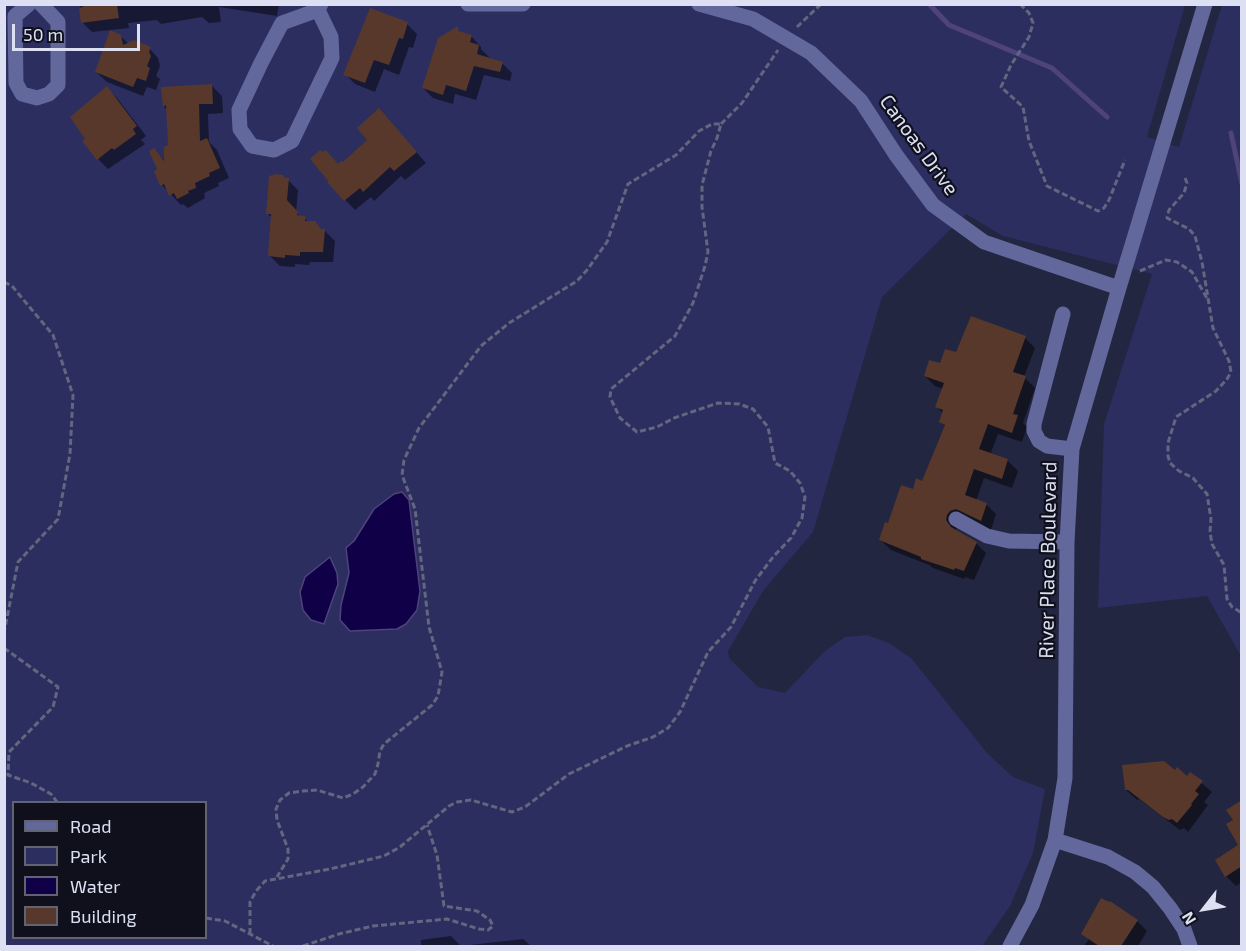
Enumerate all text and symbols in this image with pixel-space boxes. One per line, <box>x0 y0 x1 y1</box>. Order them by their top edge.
scale bar <box>15 12 142 50</box>
text: 50 m <box>23 23 63 45</box>
street label: Canoas Drive <box>874 90 964 200</box>
street label: River Place Boulevard <box>1034 461 1062 659</box>
legend <box>12 801 207 939</box>
text: Road <box>70 815 111 837</box>
text: Park <box>70 845 107 867</box>
text: Water <box>70 875 120 897</box>
north arrow <box>1174 879 1234 939</box>
text: Building <box>70 905 137 927</box>
text: N <box>1177 909 1199 928</box>

